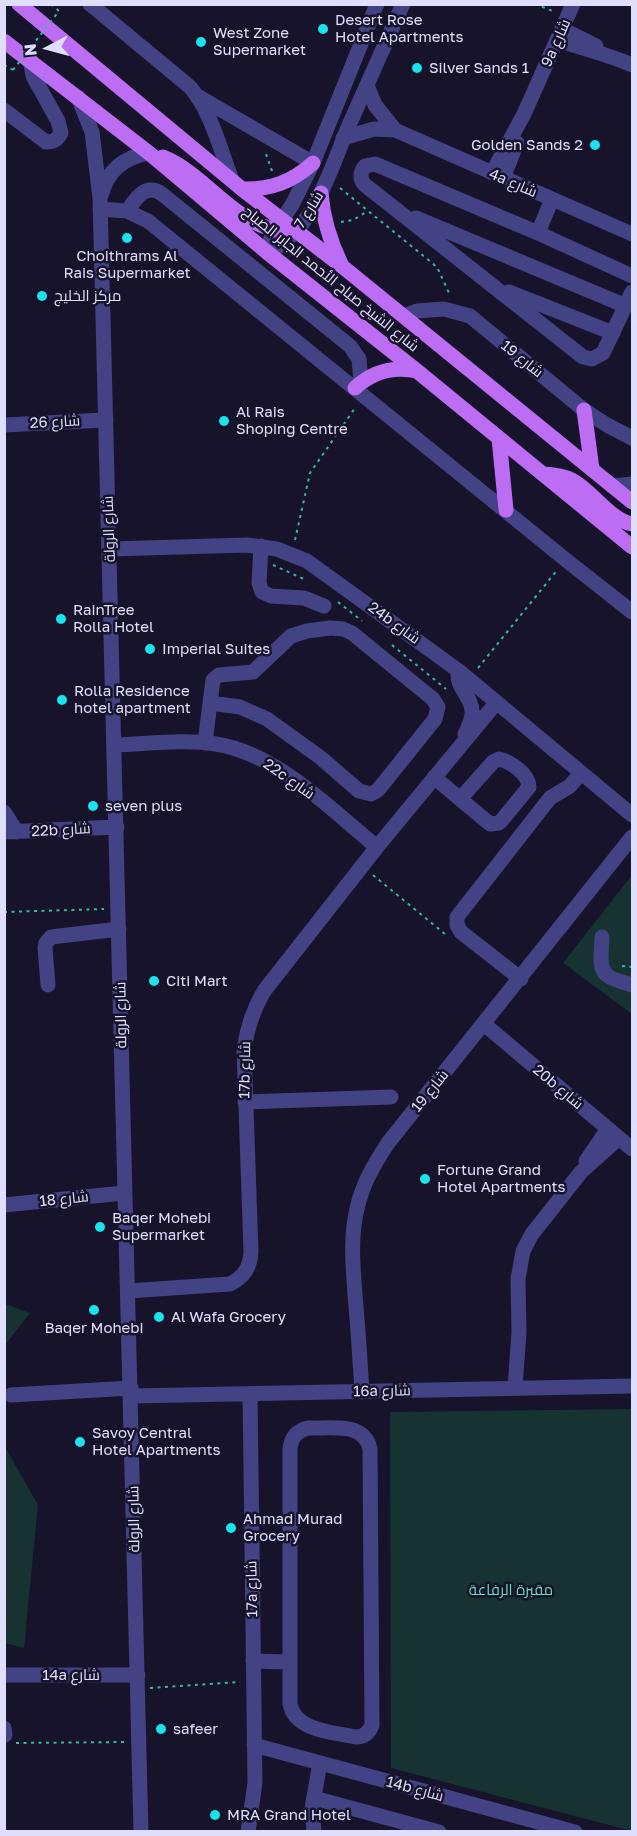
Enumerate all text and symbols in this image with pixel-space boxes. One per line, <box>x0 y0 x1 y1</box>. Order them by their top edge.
place label: Desert Rose Hotel Apartments <box>335 11 464 46</box>
street label: 9a شارع <box>538 16 574 70</box>
north arrow <box>18 18 78 78</box>
marker: Desert Rose Hotel Apartments <box>316 22 330 36</box>
place label: West Zone Supermarket <box>213 24 306 59</box>
marker: West Zone Supermarket <box>194 35 208 49</box>
text: N <box>20 43 41 57</box>
place label: Silver Sands 1 <box>429 59 529 77</box>
marker: Silver Sands 1 <box>410 61 424 75</box>
place label: Golden Sands 2 <box>471 136 583 154</box>
marker: Golden Sands 2 <box>588 138 602 152</box>
street label: 4a شارع <box>486 165 540 201</box>
street label: شارع 7 <box>291 188 327 232</box>
street label: شارع الشيخ صباح الأحمد الجابر الصباح <box>239 202 423 356</box>
marker: Choithrams Al Rais Supermarket <box>120 231 134 245</box>
place label: Choithrams Al Rais Supermarket <box>63 247 191 282</box>
place label: مركز الخليج <box>54 287 121 305</box>
marker: مركز الخليج <box>35 289 49 303</box>
street label: شارع 19 <box>497 337 547 381</box>
place label: Al Rais Shoping Centre <box>236 403 348 438</box>
street label: شارع 26 <box>29 412 81 432</box>
marker: Al Rais Shoping Centre <box>217 414 231 428</box>
street label: شارع الرولة <box>99 495 119 563</box>
street label: 24b شارع <box>364 598 424 648</box>
place label: RainTree Rolla Hotel <box>73 601 154 636</box>
marker: RainTree Rolla Hotel <box>54 612 68 626</box>
place label: Imperial Suites <box>162 640 270 658</box>
marker: Imperial Suites <box>143 642 157 656</box>
place label: Rolla Residence hotel apartment <box>74 682 191 717</box>
marker: Rolla Residence hotel apartment <box>55 693 69 707</box>
street label: 22c شارع <box>260 755 318 803</box>
place label: seven plus <box>105 797 182 815</box>
marker: seven plus <box>86 799 100 813</box>
street label: 22b شارع <box>31 819 91 841</box>
place label: Citi Mart <box>166 972 228 990</box>
marker: Citi Mart <box>147 974 161 988</box>
street label: شارع الرولة <box>111 982 131 1048</box>
street label: 17b شارع <box>236 1041 254 1099</box>
street label: 20b شارع <box>529 1061 587 1113</box>
street label: شارع 19 <box>408 1066 452 1116</box>
place label: Fortune Grand Hotel Apartments <box>437 1161 566 1196</box>
marker: Fortune Grand Hotel Apartments <box>418 1172 432 1186</box>
street label: شارع 18 <box>39 1187 89 1211</box>
place label: Baqer Mohebi Supermarket <box>112 1209 211 1244</box>
marker: Baqer Mohebi Supermarket <box>93 1220 107 1234</box>
marker: Baqer Mohebi <box>87 1303 101 1317</box>
place label: Al Wafa Grocery <box>171 1308 286 1326</box>
marker: Al Wafa Grocery <box>152 1310 166 1324</box>
place label: Baqer Mohebi <box>44 1319 144 1337</box>
street label: 16a شارع <box>353 1381 411 1401</box>
place label: Savoy Central Hotel Apartments <box>92 1424 221 1459</box>
marker: Savoy Central Hotel Apartments <box>73 1435 87 1449</box>
street label: شارع الرولة <box>124 1486 144 1552</box>
place label: Ahmad Murad Grocery <box>243 1510 342 1545</box>
marker: Ahmad Murad Grocery <box>224 1521 238 1535</box>
street label: 17a شارع <box>243 1561 261 1617</box>
park label: مقبرة الرفاعة <box>469 1581 553 1599</box>
street label: 14a شارع <box>42 1666 100 1684</box>
place label: safeer <box>173 1720 218 1738</box>
marker: safeer <box>154 1722 168 1736</box>
street label: 14b شارع <box>384 1773 446 1805</box>
place label: MRA Grand Hotel <box>227 1806 351 1824</box>
marker: MRA Grand Hotel <box>208 1808 222 1822</box>

